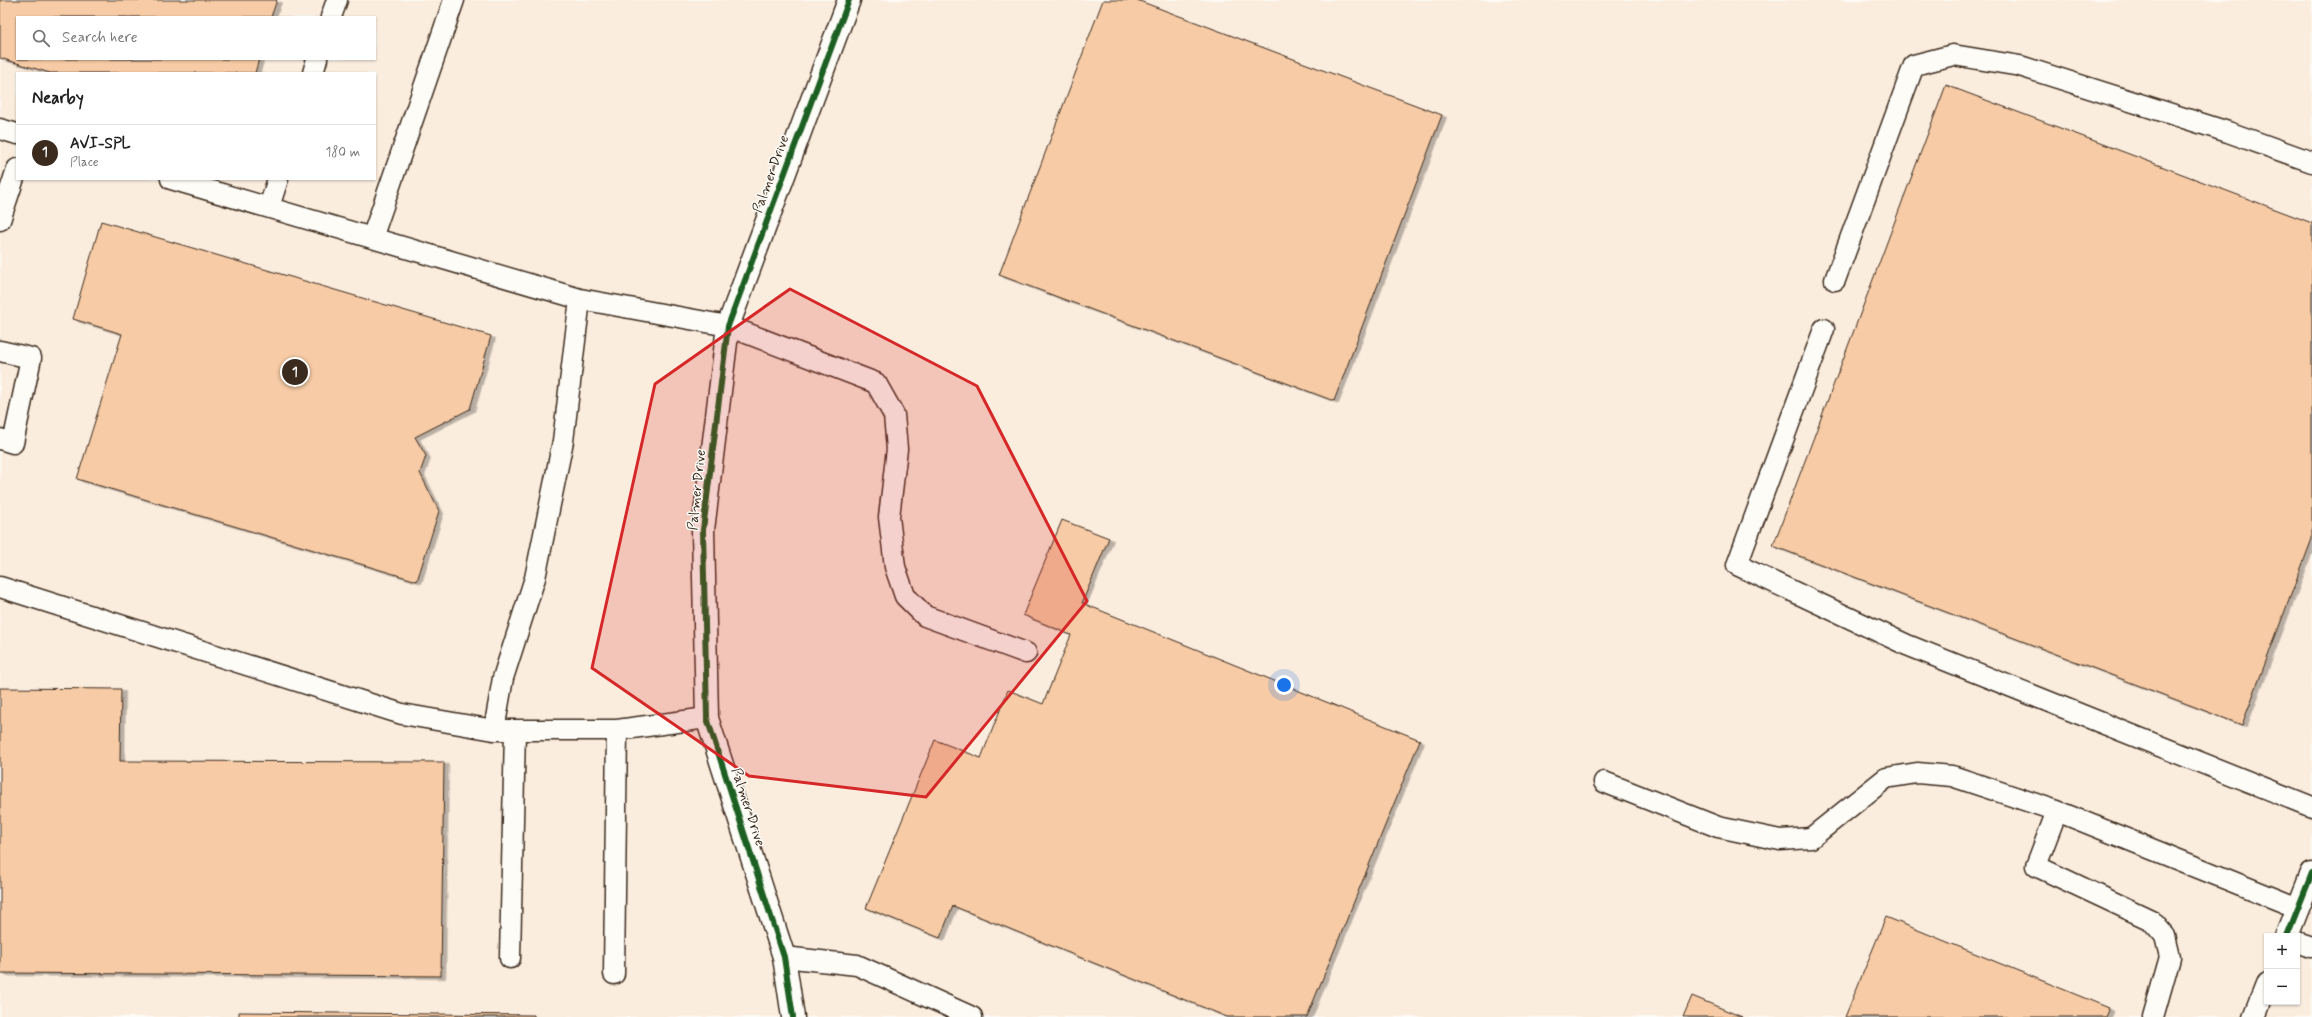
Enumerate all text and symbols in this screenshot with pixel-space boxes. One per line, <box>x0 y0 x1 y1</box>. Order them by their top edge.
search box <box>16 16 376 60</box>
icon: search <box>30 27 52 49</box>
text: Search here <box>62 28 138 48</box>
text: Nearby <box>32 87 84 109</box>
street label: Palmer Drive <box>749 133 793 215</box>
text: AVI-SPL <box>70 134 131 154</box>
text: 1 <box>42 144 48 161</box>
text: 180 m <box>325 144 360 161</box>
text: Place <box>70 154 99 171</box>
pin: 1 <box>282 357 308 387</box>
street label: Palmer Drive <box>684 449 710 531</box>
your location <box>1274 675 1294 695</box>
street label: Palmer Drive <box>727 766 769 848</box>
map controls <box>2264 933 2300 1005</box>
button: + <box>2264 933 2300 969</box>
button: − <box>2264 969 2300 1005</box>

